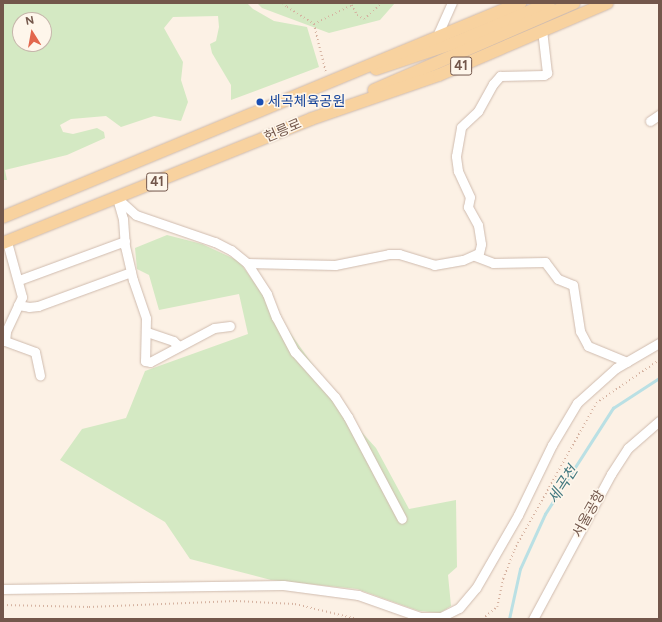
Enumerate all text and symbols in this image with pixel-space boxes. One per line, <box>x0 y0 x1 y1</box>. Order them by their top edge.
north arrow <box>12 12 52 52</box>
text: N <box>24 14 35 28</box>
road number: 41 <box>450 55 472 77</box>
place label: 세곡체육공원 <box>268 94 345 110</box>
marker: 세곡체육공원 <box>255 97 265 107</box>
street label: 헌릉로 <box>262 116 304 146</box>
road number: 41 <box>146 171 168 193</box>
water label: 세곡천 <box>544 463 582 507</box>
street label: 서울공항 <box>569 487 609 541</box>

